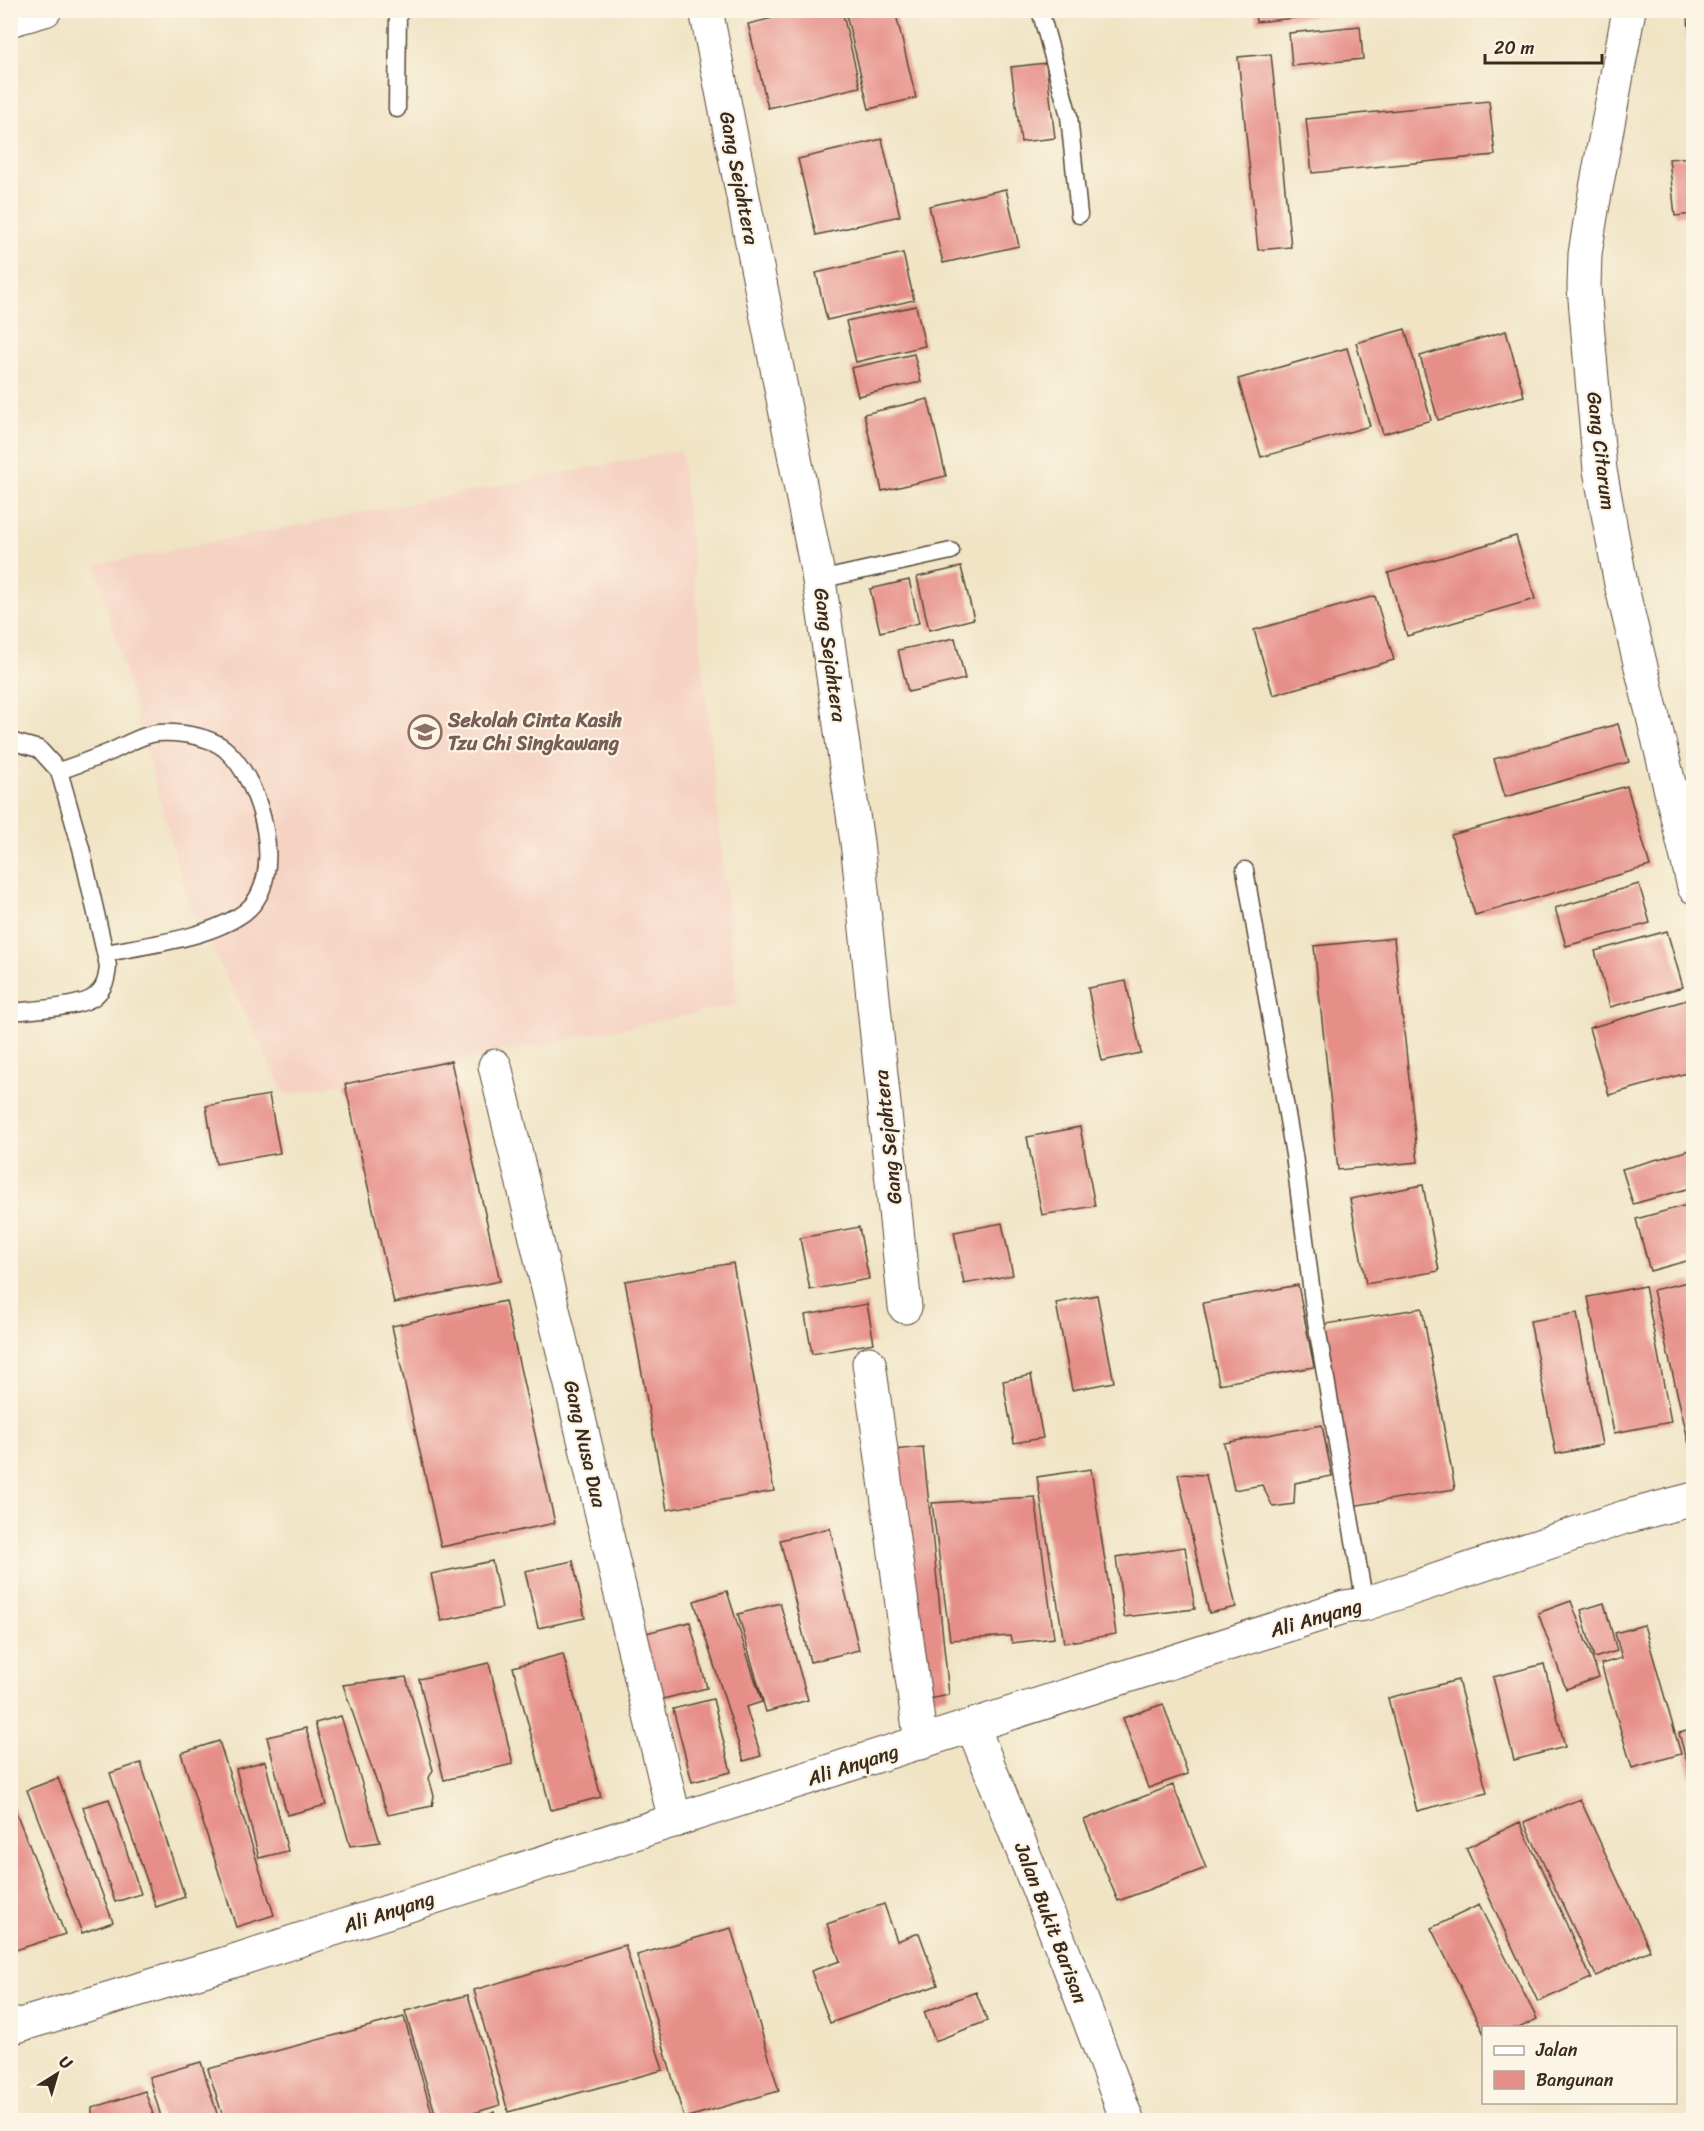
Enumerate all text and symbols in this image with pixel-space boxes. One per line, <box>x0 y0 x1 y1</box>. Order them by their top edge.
scale bar <box>1485 27 1602 65</box>
text: 20 m <box>1494 32 1534 64</box>
street label: Gang Sejahtera <box>709 108 769 249</box>
street label: Gang Citarum <box>1576 390 1626 512</box>
street label: Gang Sejahtera <box>803 586 857 725</box>
place label: Sekolah Cinta Kasih Tzu Chi Singkawang <box>447 703 623 761</box>
school or university icon: Sekolah Cinta Kasih Tzu Chi Singkawang <box>407 714 443 750</box>
street label: Gang Sejahtera <box>863 1067 912 1206</box>
street label: Gang Nusa Dua <box>553 1377 617 1512</box>
street label: Ali Anyang <box>1265 1588 1366 1648</box>
street label: Ali Anyang <box>802 1734 903 1797</box>
street label: Jalan Bukit Barisan <box>1004 1836 1098 2009</box>
street label: Ali Anyang <box>338 1881 439 1944</box>
legend <box>1482 2026 1677 2104</box>
text: Jalan <box>1535 2034 1578 2066</box>
north arrow <box>27 2044 87 2104</box>
text: U <box>53 2048 80 2078</box>
text: Bangunan <box>1536 2064 1614 2096</box>

